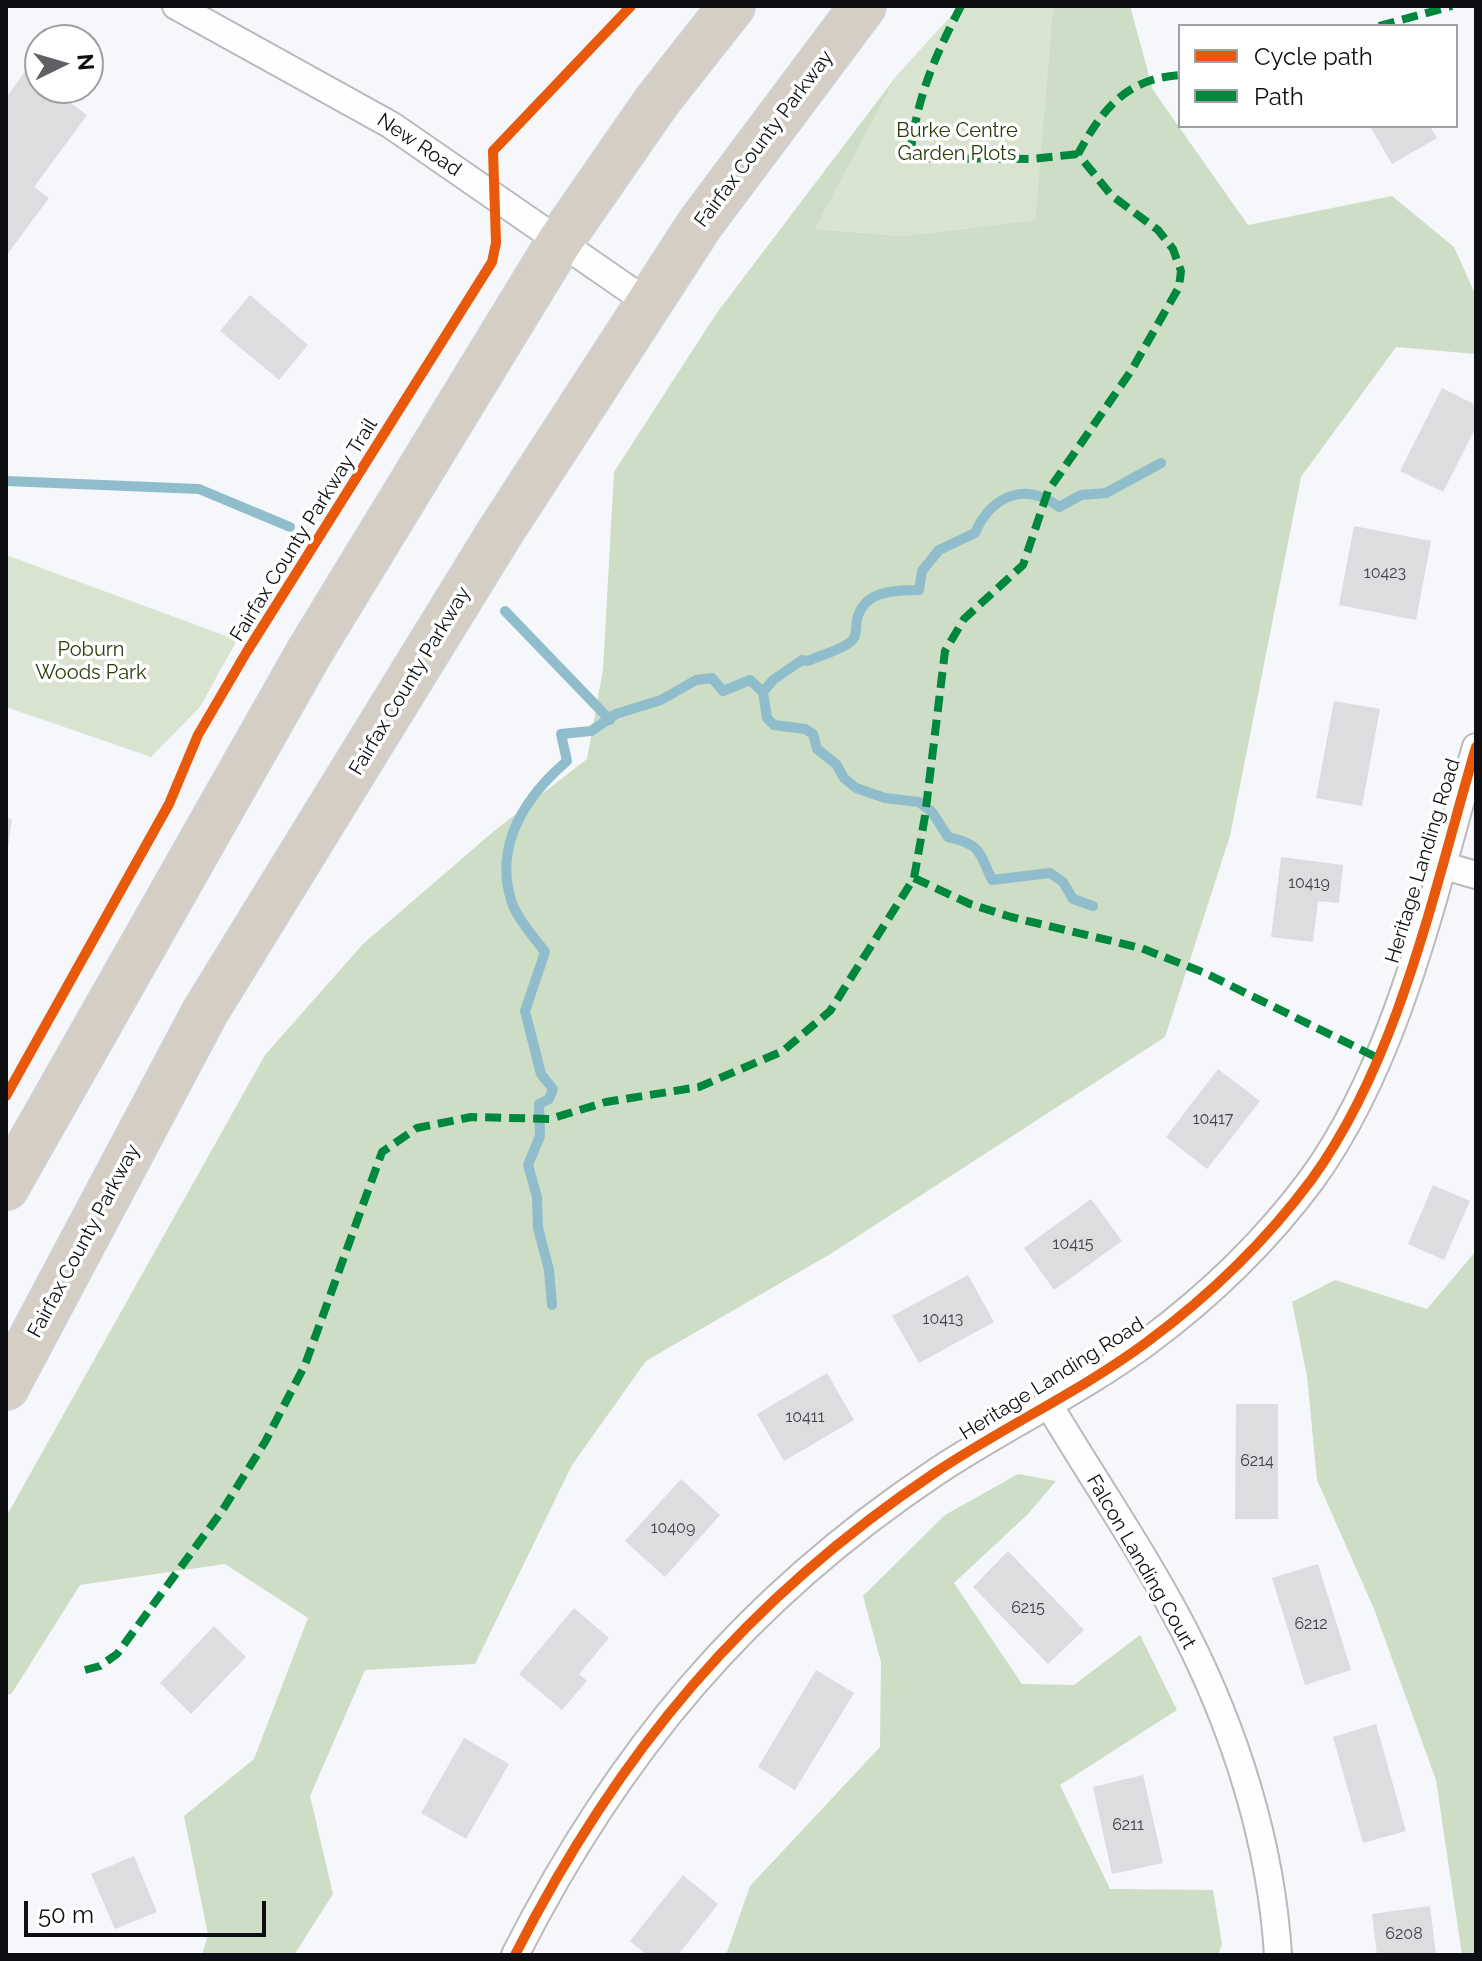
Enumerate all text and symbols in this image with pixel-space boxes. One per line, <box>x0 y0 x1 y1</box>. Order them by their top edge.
north arrow <box>24 24 104 104</box>
legend <box>1178 24 1458 128</box>
text: Cycle path <box>1254 42 1373 71</box>
street label: Fairfax County Parkway <box>690 46 838 232</box>
text: N <box>72 53 100 72</box>
text: Path <box>1254 82 1304 111</box>
street label: New Road <box>372 108 466 182</box>
park label: Burke Centre Garden Plots <box>896 119 1018 166</box>
street label: Fairfax County Parkway Trail <box>225 414 383 646</box>
house number: 10423 <box>1364 563 1406 583</box>
street label: Fairfax County Parkway <box>344 583 476 779</box>
park label: Poburn Woods Park <box>35 638 147 685</box>
street label: Heritage Landing Road <box>1380 756 1466 966</box>
house number: 10419 <box>1288 873 1330 893</box>
house number: 10417 <box>1193 1109 1233 1129</box>
street label: Fairfax County Parkway <box>23 1140 145 1342</box>
house number: 10415 <box>1053 1234 1093 1254</box>
house number: 10413 <box>923 1309 963 1329</box>
street label: Heritage Landing Road <box>955 1312 1149 1446</box>
house number: 10411 <box>785 1407 825 1427</box>
house number: 6214 <box>1240 1451 1274 1471</box>
street label: Falcon Landing Court <box>1081 1470 1201 1654</box>
house number: 10409 <box>651 1518 695 1538</box>
house number: 6215 <box>1011 1598 1045 1618</box>
house number: 6212 <box>1294 1614 1328 1634</box>
house number: 6211 <box>1112 1815 1144 1835</box>
scale bar <box>28 1885 270 1935</box>
text: 50 m <box>38 1900 94 1929</box>
house number: 6208 <box>1385 1924 1423 1944</box>

